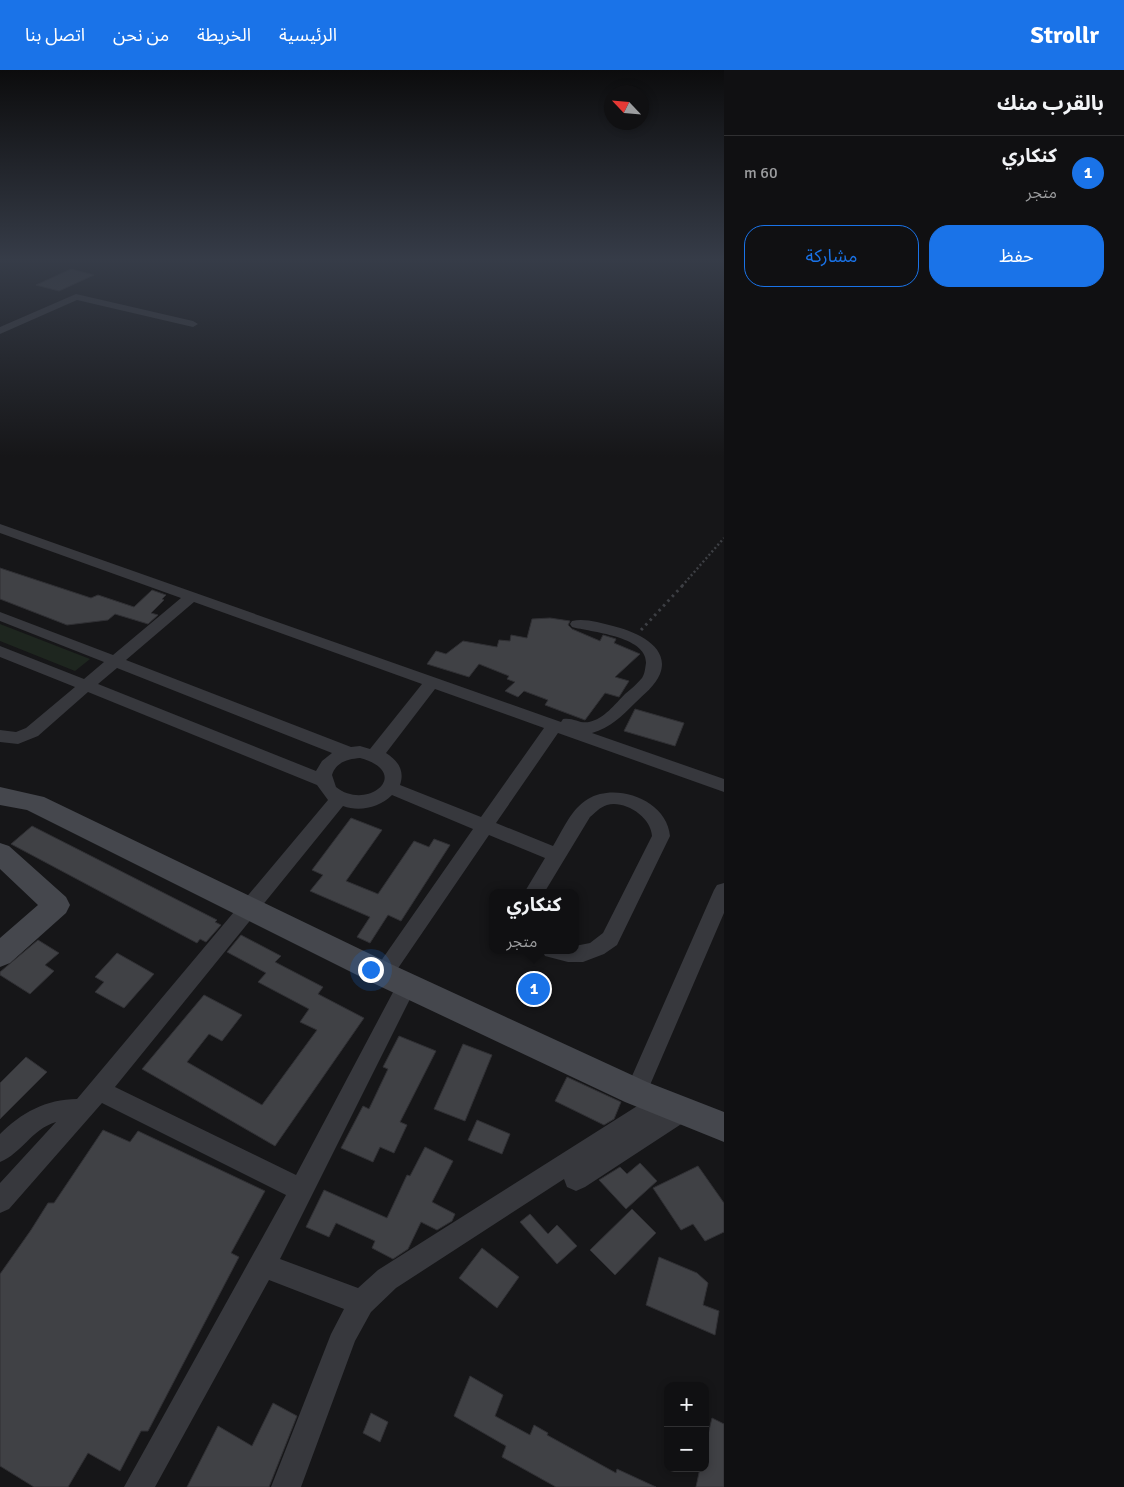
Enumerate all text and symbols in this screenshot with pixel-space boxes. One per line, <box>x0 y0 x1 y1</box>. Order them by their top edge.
text: Strollr <box>1031 20 1099 50</box>
text: اتصل بنا <box>25 24 85 46</box>
text: من نحن <box>113 24 169 46</box>
text: الخريطة <box>197 24 251 46</box>
text: الرئيسية <box>279 24 337 46</box>
north arrow <box>604 85 649 130</box>
text: بالقرب منك <box>997 90 1104 116</box>
text: كنكاري <box>1002 144 1057 168</box>
text: 60 m <box>744 163 778 183</box>
text: 1 <box>1084 163 1092 183</box>
text: متجر <box>1026 183 1057 203</box>
button: مشاركة <box>744 225 919 287</box>
button: حفظ <box>929 225 1104 287</box>
popup <box>489 889 579 954</box>
text: كنكاري <box>507 893 562 917</box>
text: متجر <box>507 932 537 952</box>
your location <box>358 957 384 983</box>
pin: 1 <box>518 970 550 1008</box>
map controls <box>664 1382 709 1472</box>
button: + <box>664 1382 709 1427</box>
button: − <box>664 1427 709 1472</box>

